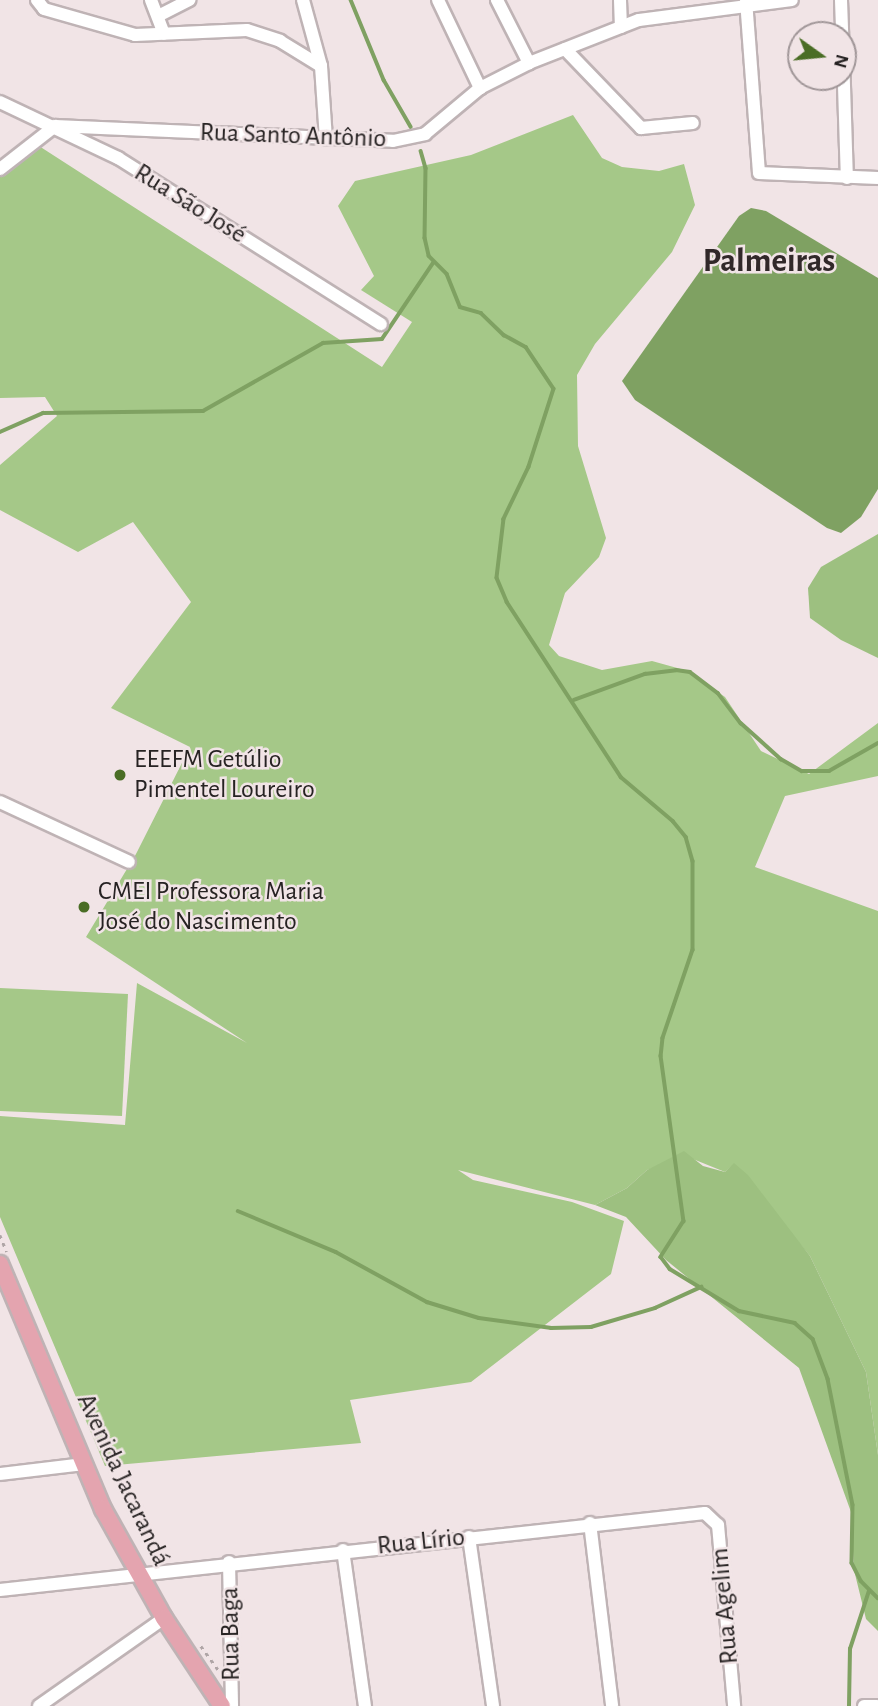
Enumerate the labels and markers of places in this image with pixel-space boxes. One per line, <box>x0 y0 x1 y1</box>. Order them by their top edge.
place label: EEEFM Getúlio Pimentel Loureiro <box>134 744 315 806</box>
marker: EEEFM Getúlio Pimentel Loureiro <box>112 767 128 783</box>
place label: CMEI Professora Maria José do Nascimento <box>98 876 324 938</box>
marker: CMEI Professora Maria José do Nascimento <box>76 899 92 915</box>

